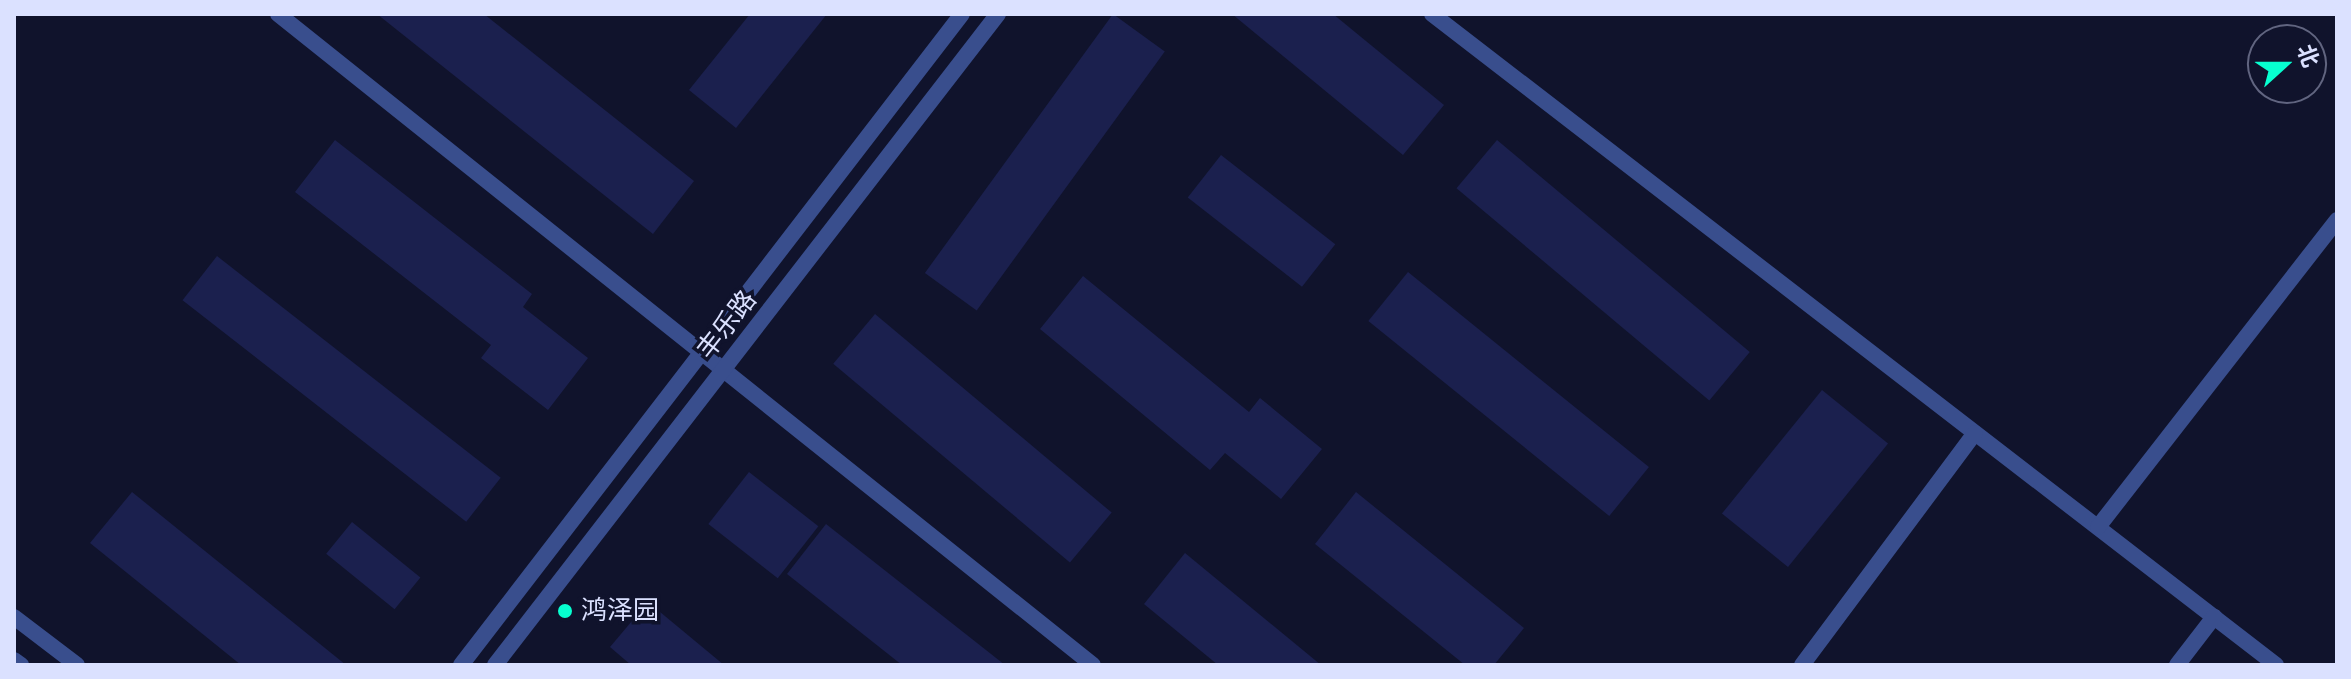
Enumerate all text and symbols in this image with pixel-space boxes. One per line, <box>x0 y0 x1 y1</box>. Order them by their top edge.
north arrow <box>2247 24 2327 104</box>
text: 北 <box>2292 41 2324 71</box>
street label: 丰乐路 <box>691 285 763 365</box>
place label: 鸿泽园 <box>581 595 659 627</box>
marker: 鸿泽园 <box>556 602 574 620</box>

